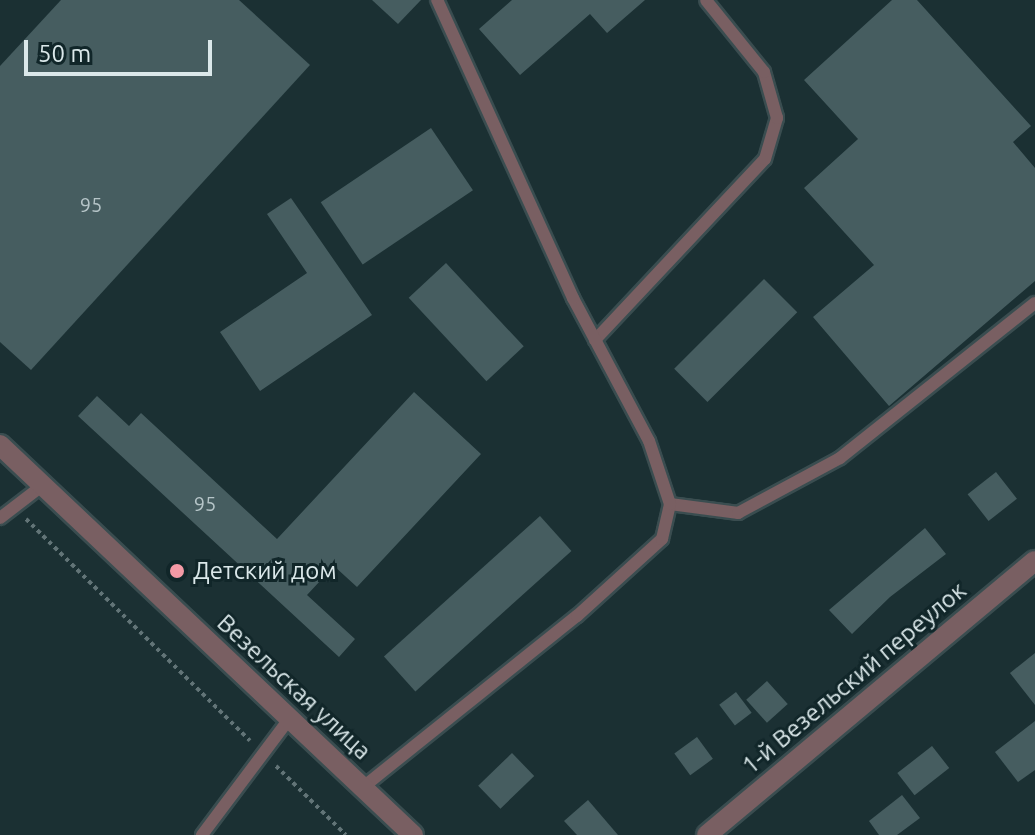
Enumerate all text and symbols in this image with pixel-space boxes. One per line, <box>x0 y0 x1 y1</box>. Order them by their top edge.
scale bar <box>28 24 216 74</box>
text: 50 m <box>38 40 91 67</box>
house number: 95 <box>80 192 102 216</box>
house number: 95 <box>194 491 216 515</box>
place label: Детский дом <box>193 557 337 585</box>
marker: Детский дом <box>168 562 186 580</box>
street label: 1-й Везельский переулок <box>736 576 972 780</box>
street label: Везельская улица <box>211 608 377 766</box>

